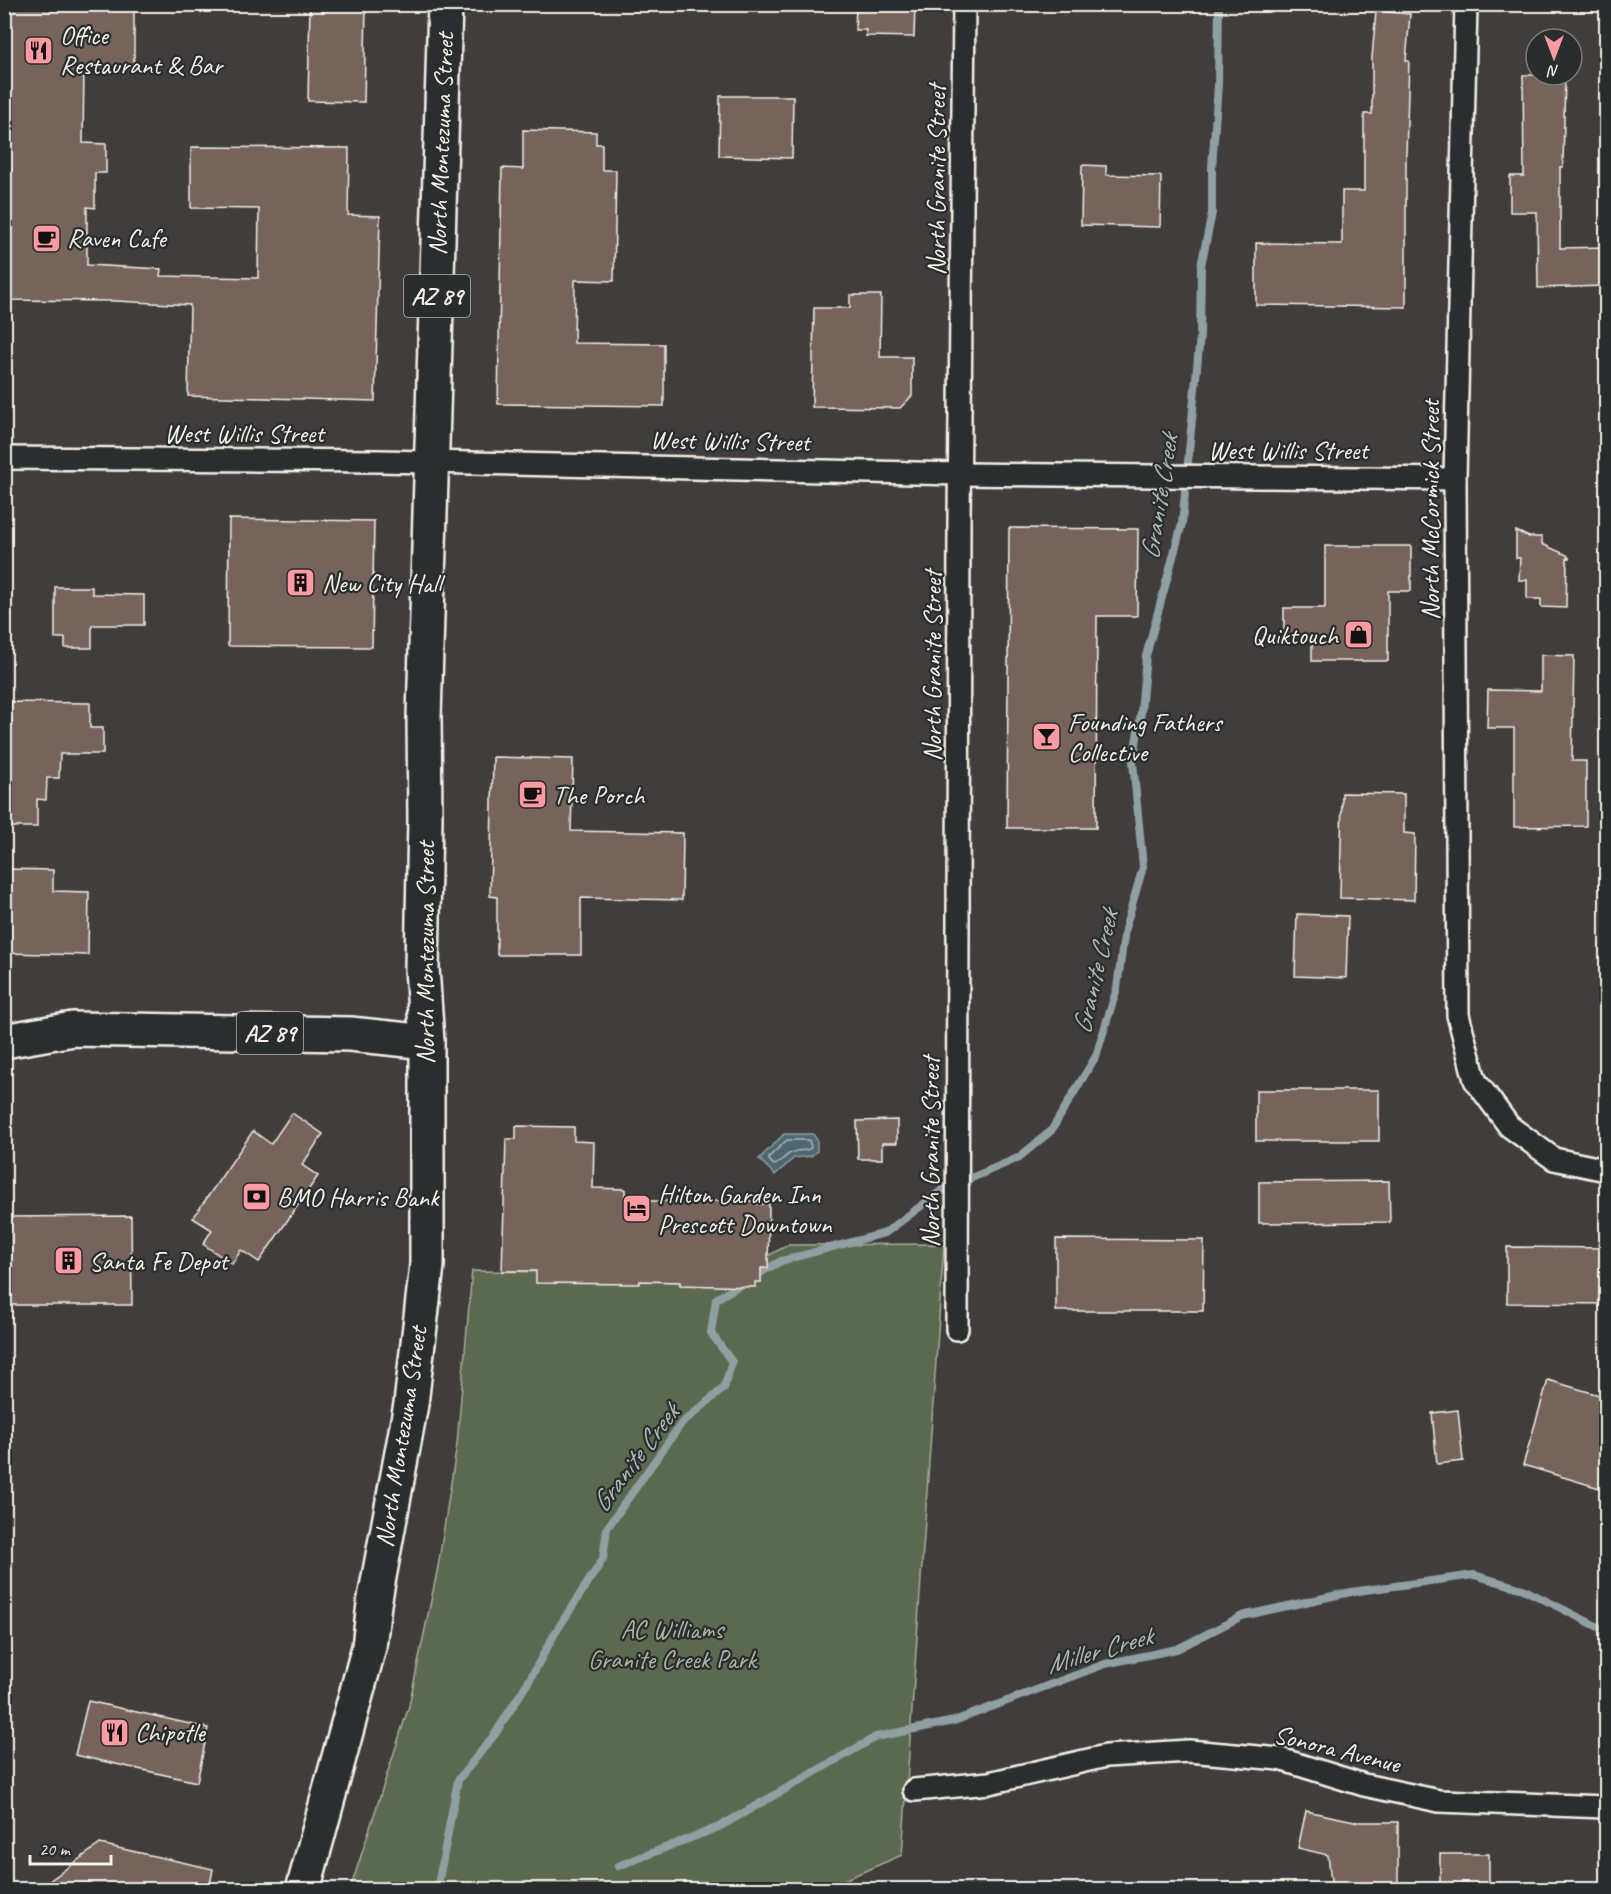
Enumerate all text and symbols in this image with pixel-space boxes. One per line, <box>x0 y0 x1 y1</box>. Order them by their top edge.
place label: Office Restaurant & Bar <box>60 19 225 82</box>
north arrow <box>1524 27 1584 87</box>
street label: North Montezuma Street <box>421 30 461 256</box>
restaurant icon: Office Restaurant & Bar <box>23 34 55 66</box>
text: N <box>1546 61 1559 81</box>
street label: North Granite Street <box>920 81 953 275</box>
cafe icon: Raven Cafe <box>30 222 62 254</box>
place label: Raven Cafe <box>67 222 168 255</box>
road number: AZ 89 <box>404 275 470 317</box>
street label: North McCormick Street <box>1414 397 1447 620</box>
street label: West Willis Street <box>164 417 326 450</box>
street label: West Willis Street <box>650 423 813 459</box>
water label: Granite Creek <box>1132 428 1186 562</box>
street label: West Willis Street <box>1208 434 1370 467</box>
building icon: New City Hall <box>285 567 317 599</box>
place label: New City Hall <box>322 567 446 600</box>
street label: North Granite Street <box>916 567 949 761</box>
place label: Quiktouch <box>1252 619 1340 652</box>
shop icon: Quiktouch <box>1343 619 1375 651</box>
place label: Founding Fathers Collective <box>1068 706 1224 769</box>
bar icon: Founding Fathers Collective <box>1031 721 1063 753</box>
cafe icon: The Porch <box>516 779 548 811</box>
place label: The Porch <box>553 779 646 812</box>
street label: North Montezuma Street <box>409 839 442 1064</box>
water label: Granite Creek <box>1064 903 1127 1037</box>
road number: AZ 89 <box>237 1012 303 1054</box>
street label: North Granite Street <box>914 1053 947 1247</box>
place label: Hilton Garden Inn Prescott Downtown <box>658 1178 833 1241</box>
bank icon: BMO Harris Bank <box>240 1181 272 1213</box>
place label: BMO Harris Bank <box>277 1181 440 1214</box>
hotel icon: Hilton Garden Inn Prescott Downtown <box>621 1193 653 1225</box>
building icon: Santa Fe Depot <box>52 1245 84 1277</box>
place label: Santa Fe Depot <box>89 1245 230 1278</box>
street label: North Montezuma Street <box>367 1322 435 1550</box>
water label: Granite Creek <box>584 1394 689 1518</box>
park label: AC Williams Granite Creek Park <box>588 1613 758 1676</box>
water label: Miller Creek <box>1042 1618 1160 1681</box>
restaurant icon: Chipotle <box>98 1716 130 1748</box>
place label: Chipotle <box>135 1716 206 1749</box>
street label: Sonora Avenue <box>1271 1717 1405 1781</box>
scale bar <box>30 1828 111 1866</box>
text: 20 m <box>39 1838 72 1860</box>

